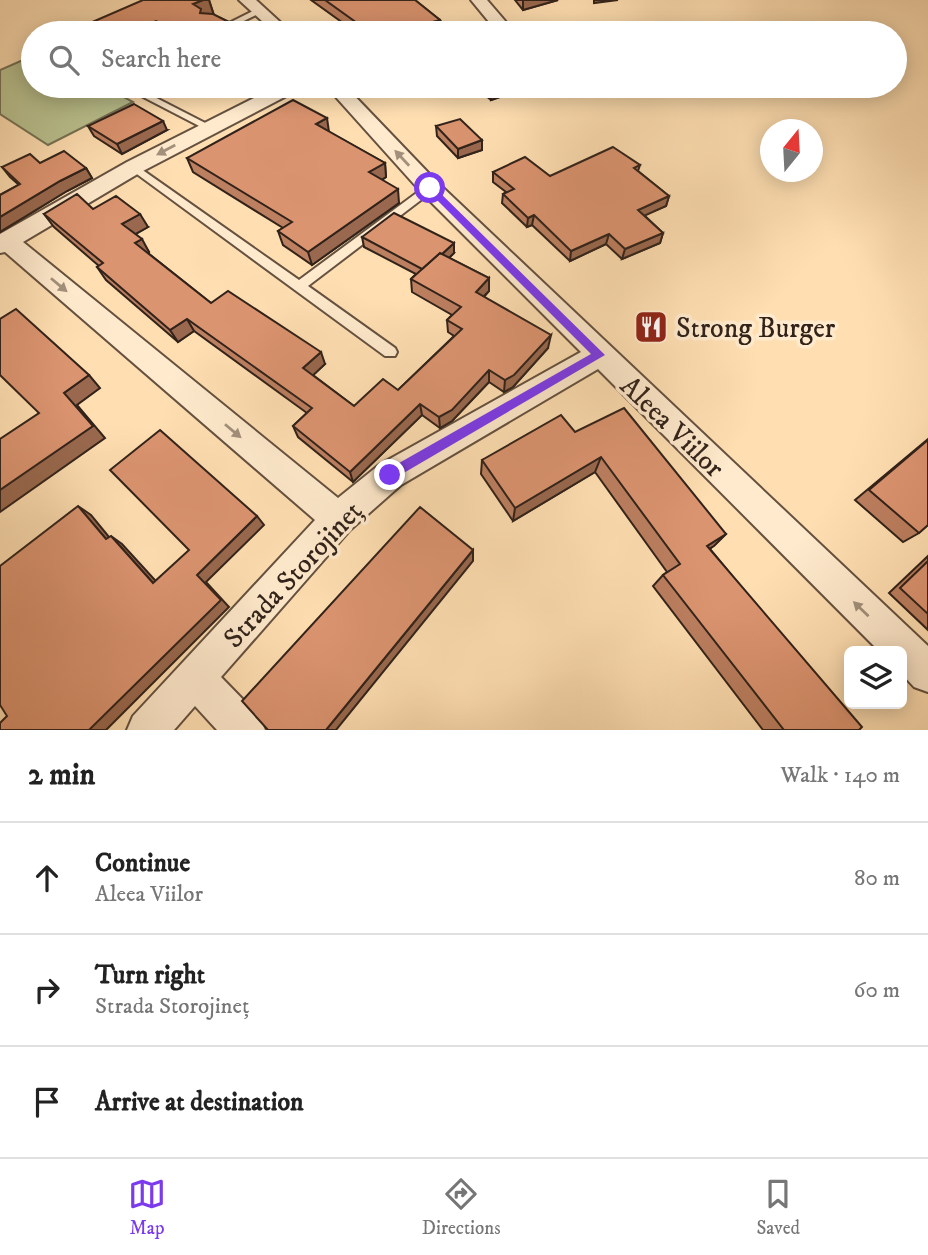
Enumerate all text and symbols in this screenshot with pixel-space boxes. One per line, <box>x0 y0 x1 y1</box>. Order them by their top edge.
search box <box>21 21 907 98</box>
icon: search <box>45 41 83 79</box>
text: Search here <box>101 43 221 76</box>
north arrow <box>760 119 823 182</box>
one-way arrow <box>156 144 175 156</box>
one-way arrow <box>394 150 410 167</box>
route start <box>414 172 445 203</box>
one-way arrow <box>50 277 67 292</box>
restaurant icon: Strong Burger <box>632 308 670 346</box>
place label: Strong Burger <box>676 311 836 346</box>
street label: Aleea Viilor <box>613 369 732 486</box>
one-way arrow <box>225 423 242 438</box>
route end <box>374 459 405 490</box>
street label: Strada Storojineț <box>216 494 370 656</box>
one-way arrow <box>853 600 870 617</box>
map controls <box>844 646 907 709</box>
button: layers <box>844 646 907 709</box>
text: 2 min <box>28 757 95 794</box>
text: Walk · 140 m <box>781 761 900 790</box>
text: Continue <box>95 847 190 880</box>
icon: ahead <box>28 859 66 897</box>
text: 80 m <box>854 864 900 893</box>
text: Aleea Viilor <box>95 880 203 909</box>
text: Turn right <box>95 959 205 992</box>
icon: right <box>28 971 66 1009</box>
text: 60 m <box>853 976 900 1005</box>
text: Strada Storojineț <box>95 992 249 1021</box>
icon: arrive <box>28 1083 66 1121</box>
text: Arrive at destination <box>95 1086 304 1119</box>
tab: Map <box>128 1175 166 1240</box>
tab: Directions <box>422 1175 501 1240</box>
tab: Saved <box>756 1175 800 1240</box>

